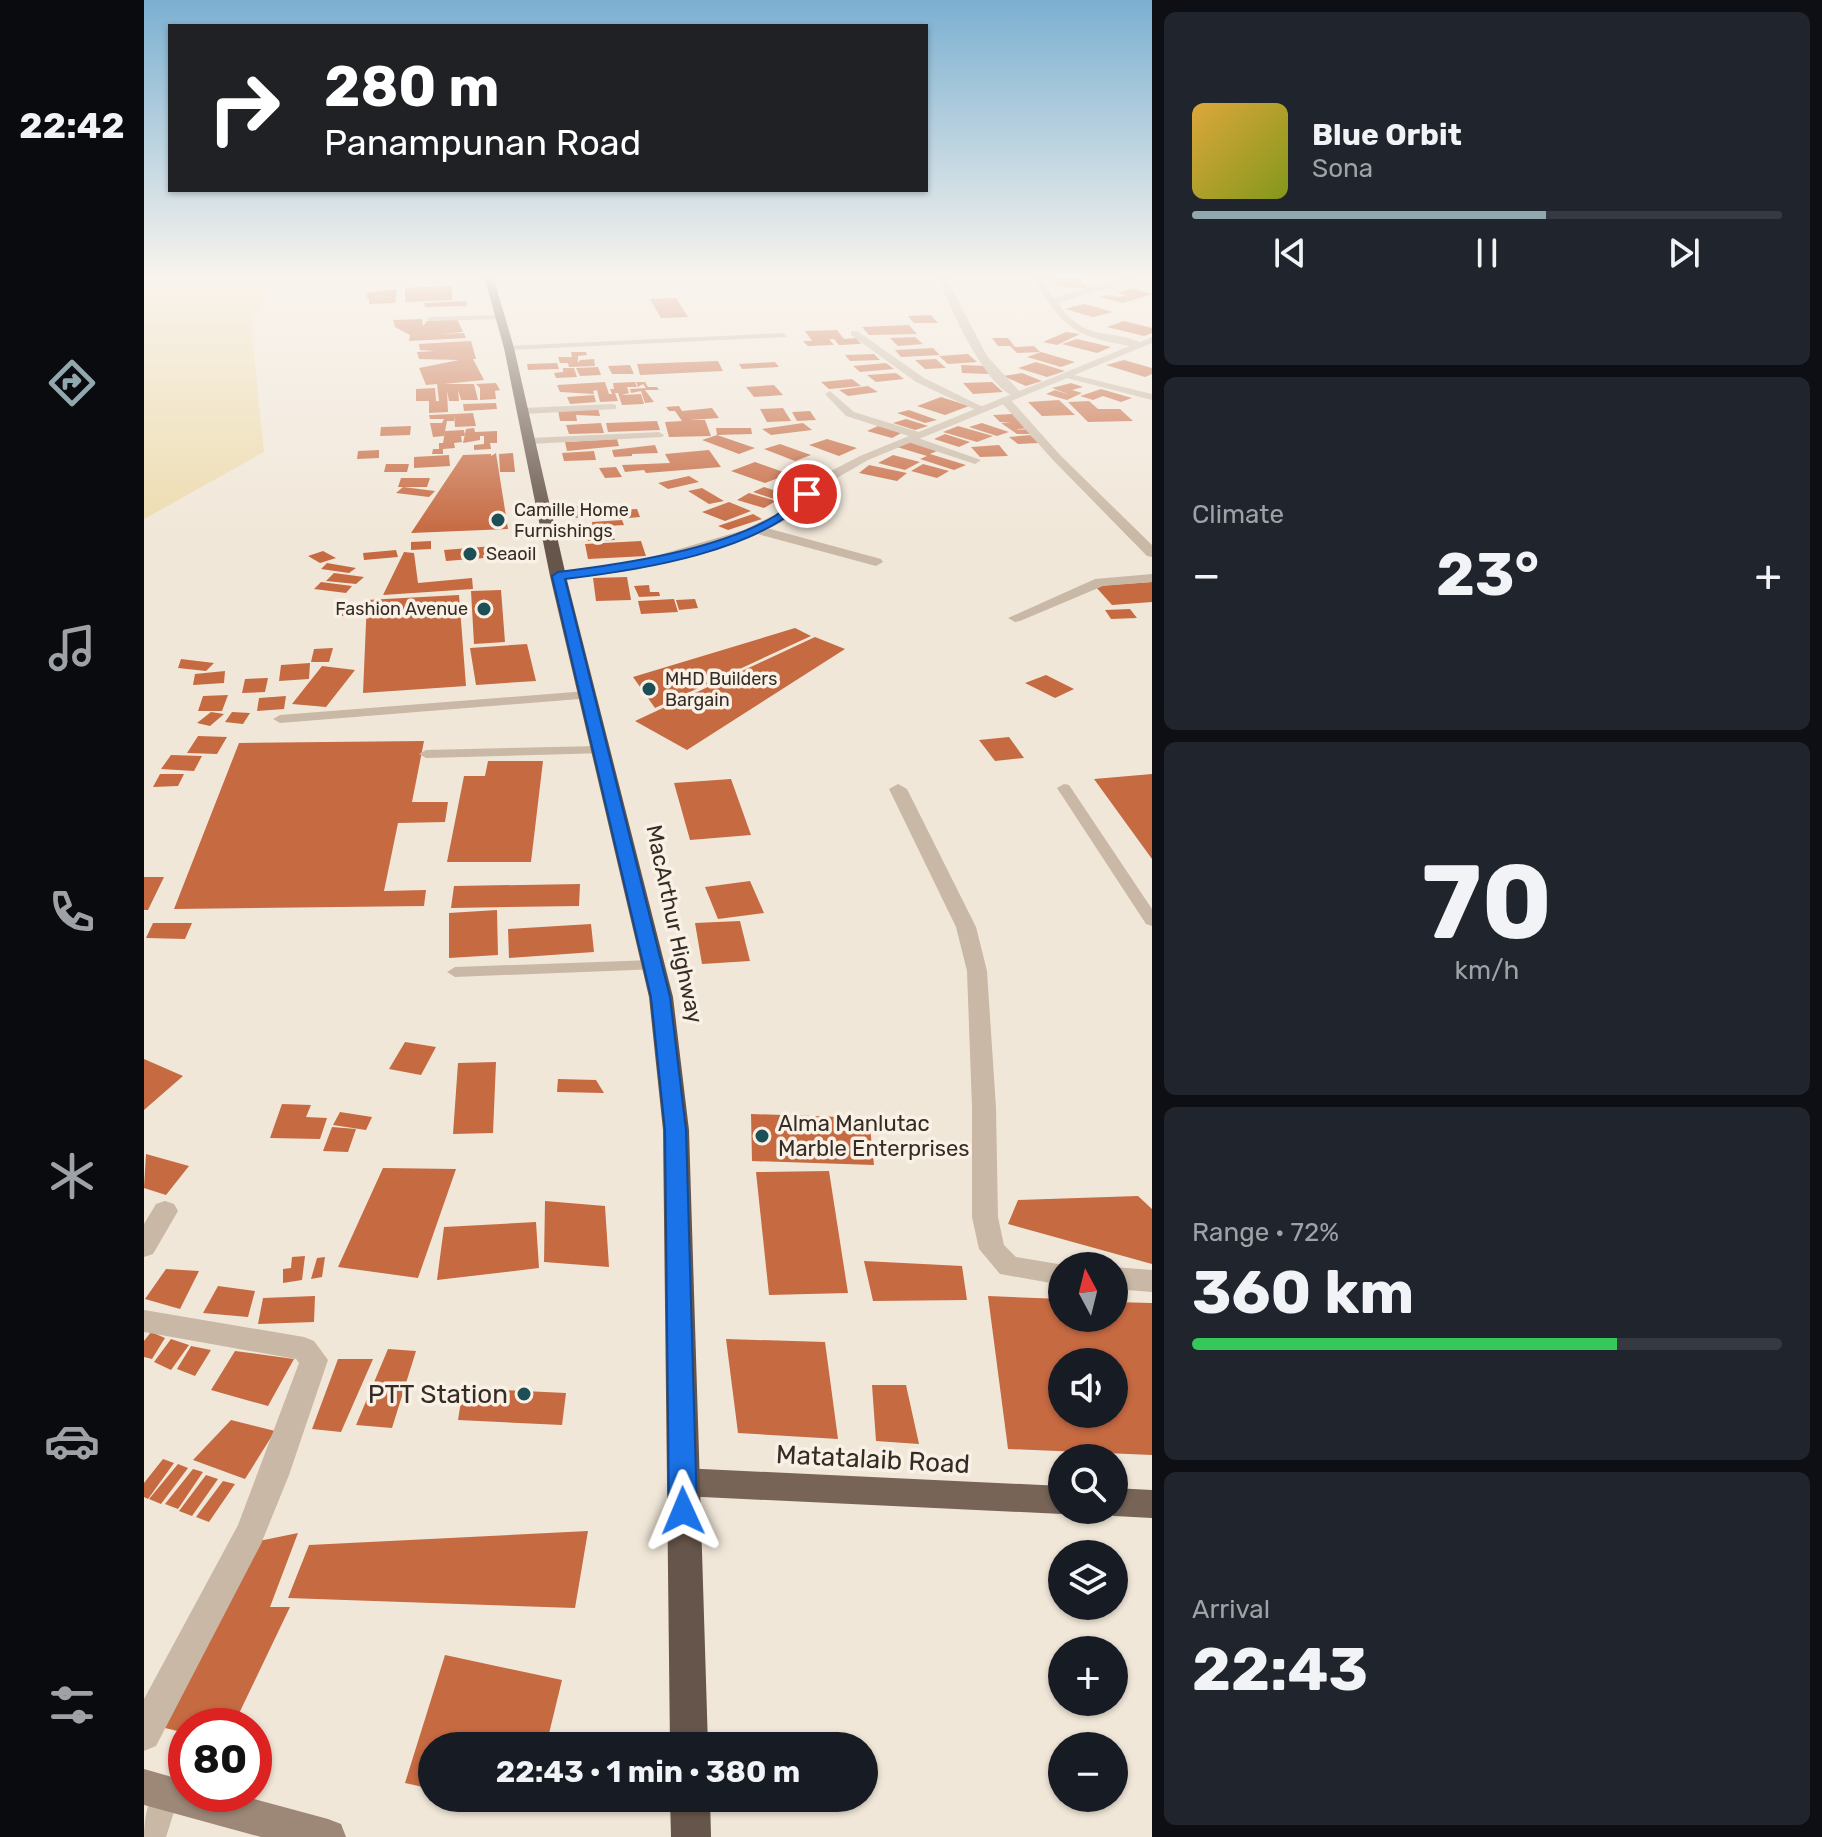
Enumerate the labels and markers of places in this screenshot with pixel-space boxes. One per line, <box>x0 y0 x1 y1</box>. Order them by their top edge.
pin <box>773 460 841 528</box>
place label: Camille Home Furnishings <box>514 499 629 542</box>
marker: Camille Home Furnishings <box>489 511 507 529</box>
place label: Seaoil <box>486 543 536 565</box>
marker: Seaoil <box>461 545 479 563</box>
place label: Fashion Avenue <box>335 598 468 620</box>
marker: Fashion Avenue <box>475 600 493 618</box>
place label: MHD Builders Bargain <box>665 668 777 711</box>
marker: MHD Builders Bargain <box>640 680 658 698</box>
place label: Alma Manlutac Marble Enterprises <box>778 1110 969 1162</box>
marker: Alma Manlutac Marble Enterprises <box>753 1127 771 1145</box>
place label: PTT Station <box>368 1379 508 1410</box>
marker: PTT Station <box>515 1385 533 1403</box>

